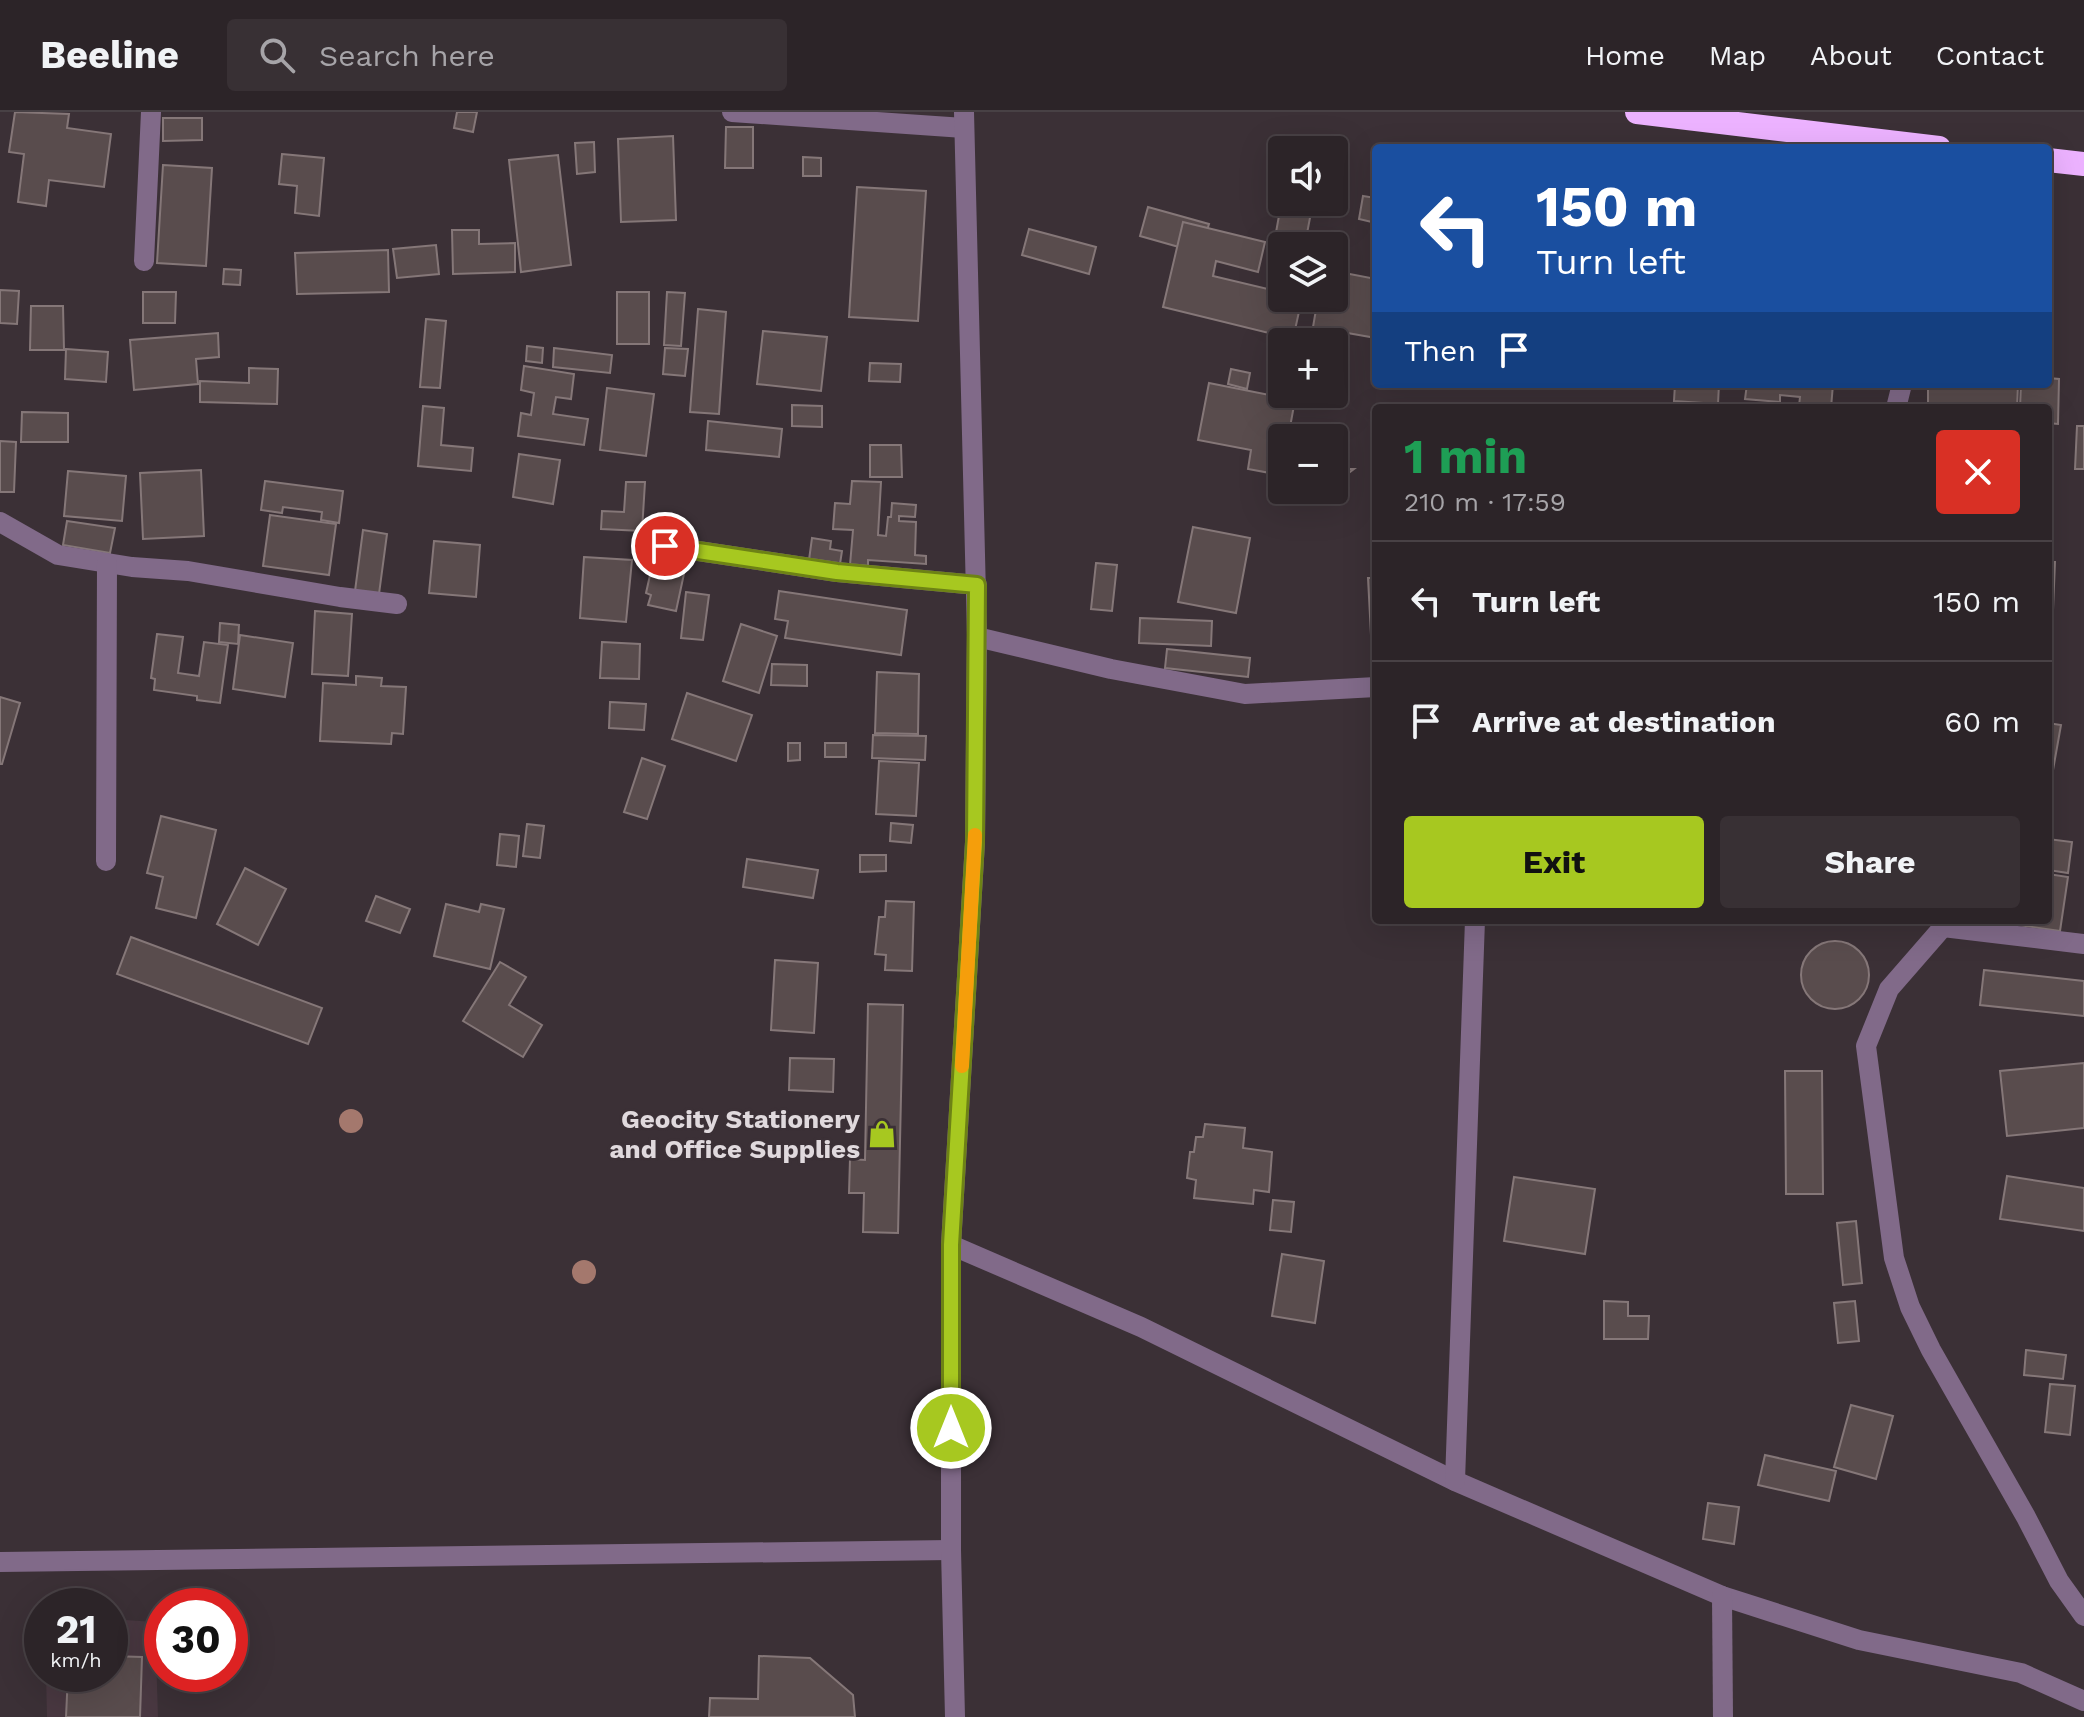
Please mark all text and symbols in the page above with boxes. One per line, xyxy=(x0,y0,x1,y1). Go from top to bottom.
search box xyxy=(227,19,787,91)
text: Beeline xyxy=(40,33,179,77)
icon: search xyxy=(255,33,299,77)
text: Search here xyxy=(319,38,495,73)
text: Home xyxy=(1585,39,1665,72)
text: Map xyxy=(1709,39,1766,72)
text: About xyxy=(1810,39,1892,72)
text: Contact xyxy=(1936,39,2044,72)
map controls xyxy=(1268,136,1348,504)
button: sound xyxy=(1268,136,1348,216)
text: 150 m xyxy=(1536,174,1698,240)
icon: left xyxy=(1404,176,1508,280)
button: layers xyxy=(1268,232,1348,312)
text: Turn left xyxy=(1536,241,1686,283)
button: + xyxy=(1268,328,1348,408)
icon: arrive xyxy=(1492,328,1536,372)
text: Then xyxy=(1404,333,1476,368)
button: − xyxy=(1268,424,1348,504)
text: 1 min xyxy=(1404,428,1527,485)
button: close xyxy=(1936,430,2020,514)
text: 210 m · 17:59 xyxy=(1404,487,1566,517)
pin xyxy=(631,512,699,580)
icon: arrive xyxy=(643,524,687,568)
icon: left xyxy=(1404,579,1448,623)
text: Turn left xyxy=(1472,584,1600,619)
text: 150 m xyxy=(1933,584,2020,619)
icon: arrive xyxy=(1404,699,1448,743)
text: Arrive at destination xyxy=(1472,704,1776,739)
text: 60 m xyxy=(1944,704,2020,739)
button: Exit xyxy=(1404,816,1704,908)
button: Share xyxy=(1720,816,2020,908)
place label: Geocity Stationery and Office Supplies xyxy=(609,1104,860,1164)
shop icon: Geocity Stationery and Office Supplies xyxy=(867,1119,897,1149)
position arrow xyxy=(909,1386,993,1470)
speed limit sign: 30 xyxy=(144,1588,248,1692)
text: 21 xyxy=(55,1606,97,1653)
text: km/h xyxy=(50,1648,102,1672)

